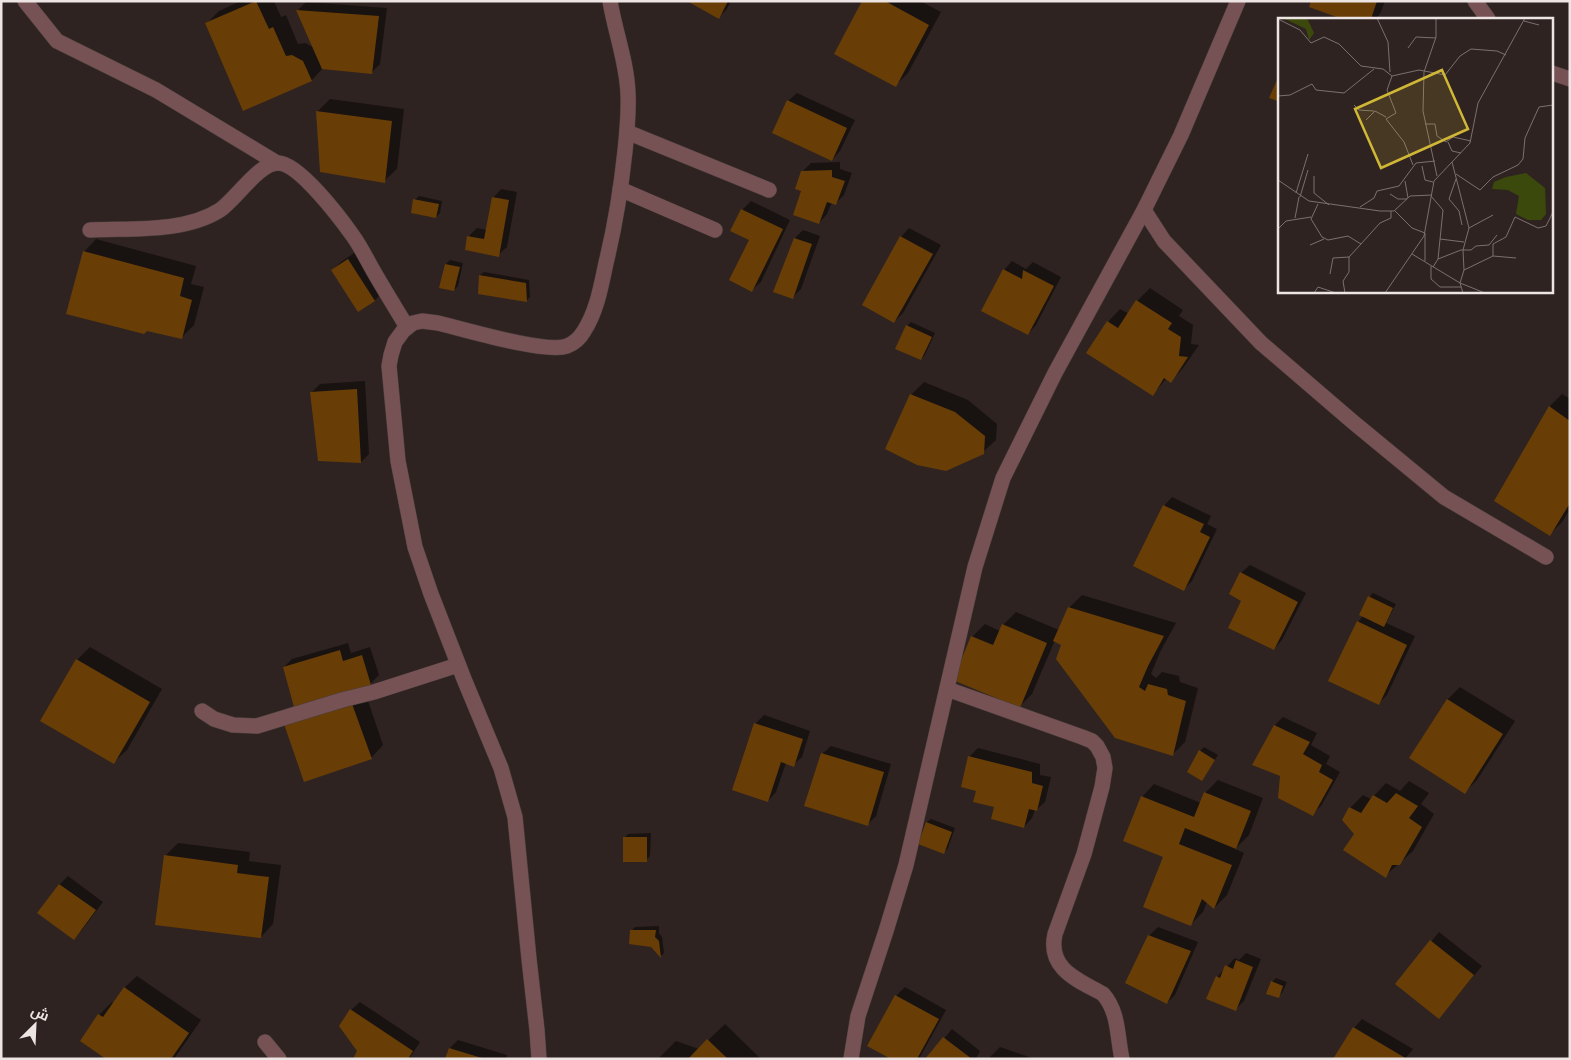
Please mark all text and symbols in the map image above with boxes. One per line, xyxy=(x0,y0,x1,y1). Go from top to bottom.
inset map xyxy=(1278,18,1554,292)
north arrow xyxy=(10,1000,60,1050)
text: ش xyxy=(28,1002,52,1025)

